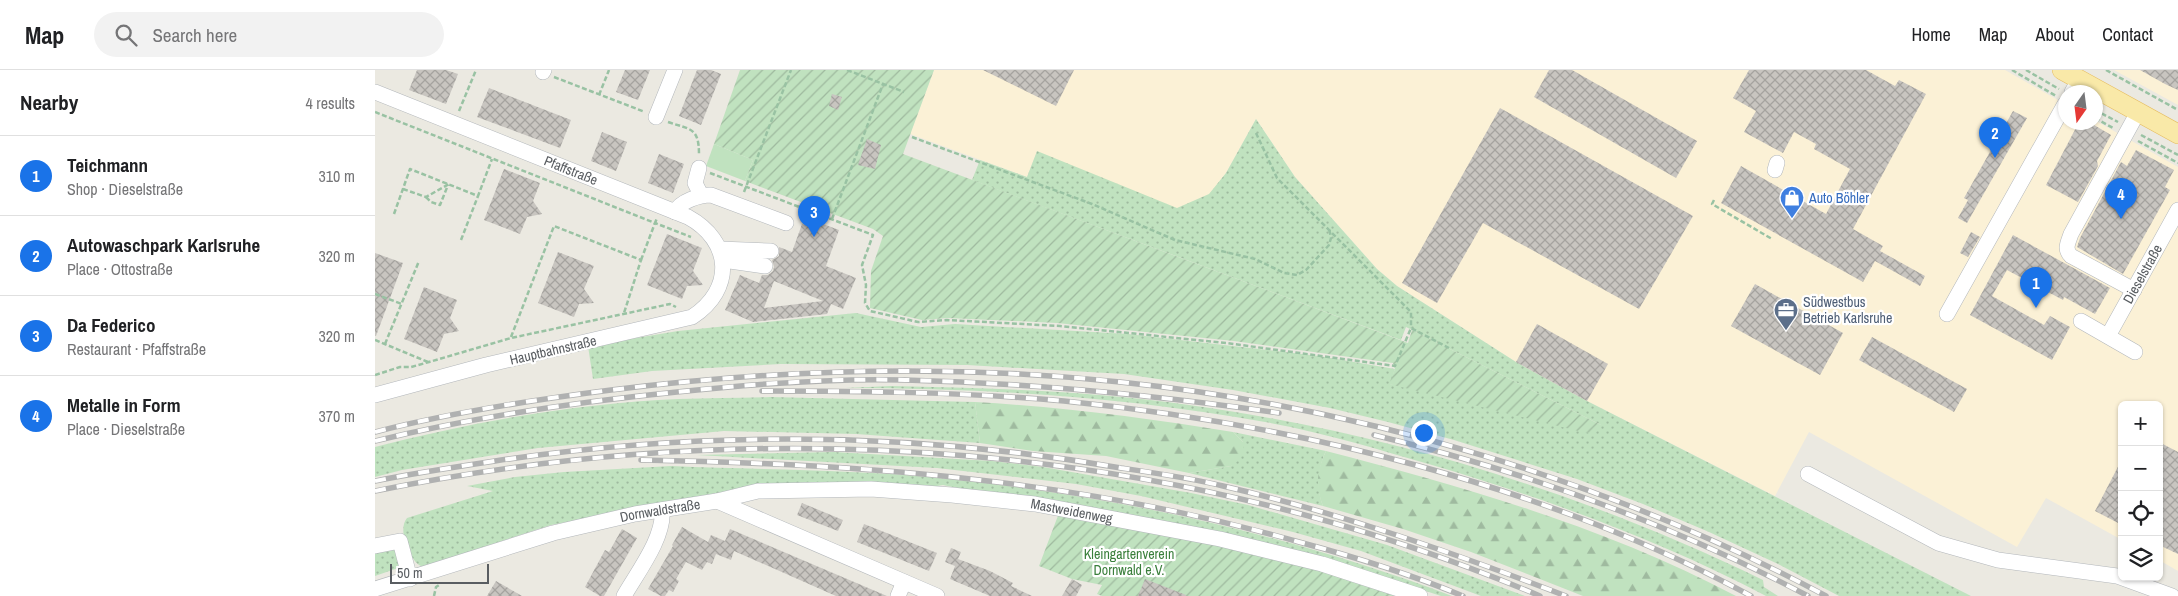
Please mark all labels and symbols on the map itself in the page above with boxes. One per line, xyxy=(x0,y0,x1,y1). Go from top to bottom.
north arrow xyxy=(2058,85,2103,130)
pin: 2 xyxy=(1979,117,2011,158)
street label: Pfaffstraße xyxy=(542,152,600,189)
pin: 4 xyxy=(2105,178,2137,219)
shop icon: Auto Böhler xyxy=(1779,185,1805,219)
place label: Auto Böhler xyxy=(1808,189,1869,207)
pin: 3 xyxy=(798,196,830,237)
street label: Dieselstraße xyxy=(2119,241,2166,307)
pin: 1 xyxy=(2020,267,2052,308)
place label: Südwestbus Betrieb Karlsruhe xyxy=(1803,293,1892,327)
office icon: Südwestbus Betrieb Karlsruhe xyxy=(1773,297,1799,331)
street label: Hauptbahnstraße xyxy=(508,331,598,369)
your location xyxy=(1411,420,1437,446)
street label: Mastweidenweg xyxy=(1029,494,1115,528)
street label: Dornwaldstraße xyxy=(618,495,701,526)
park label: Kleingartenverein Dornwald e.V. xyxy=(1084,545,1174,579)
scale bar xyxy=(390,561,489,584)

